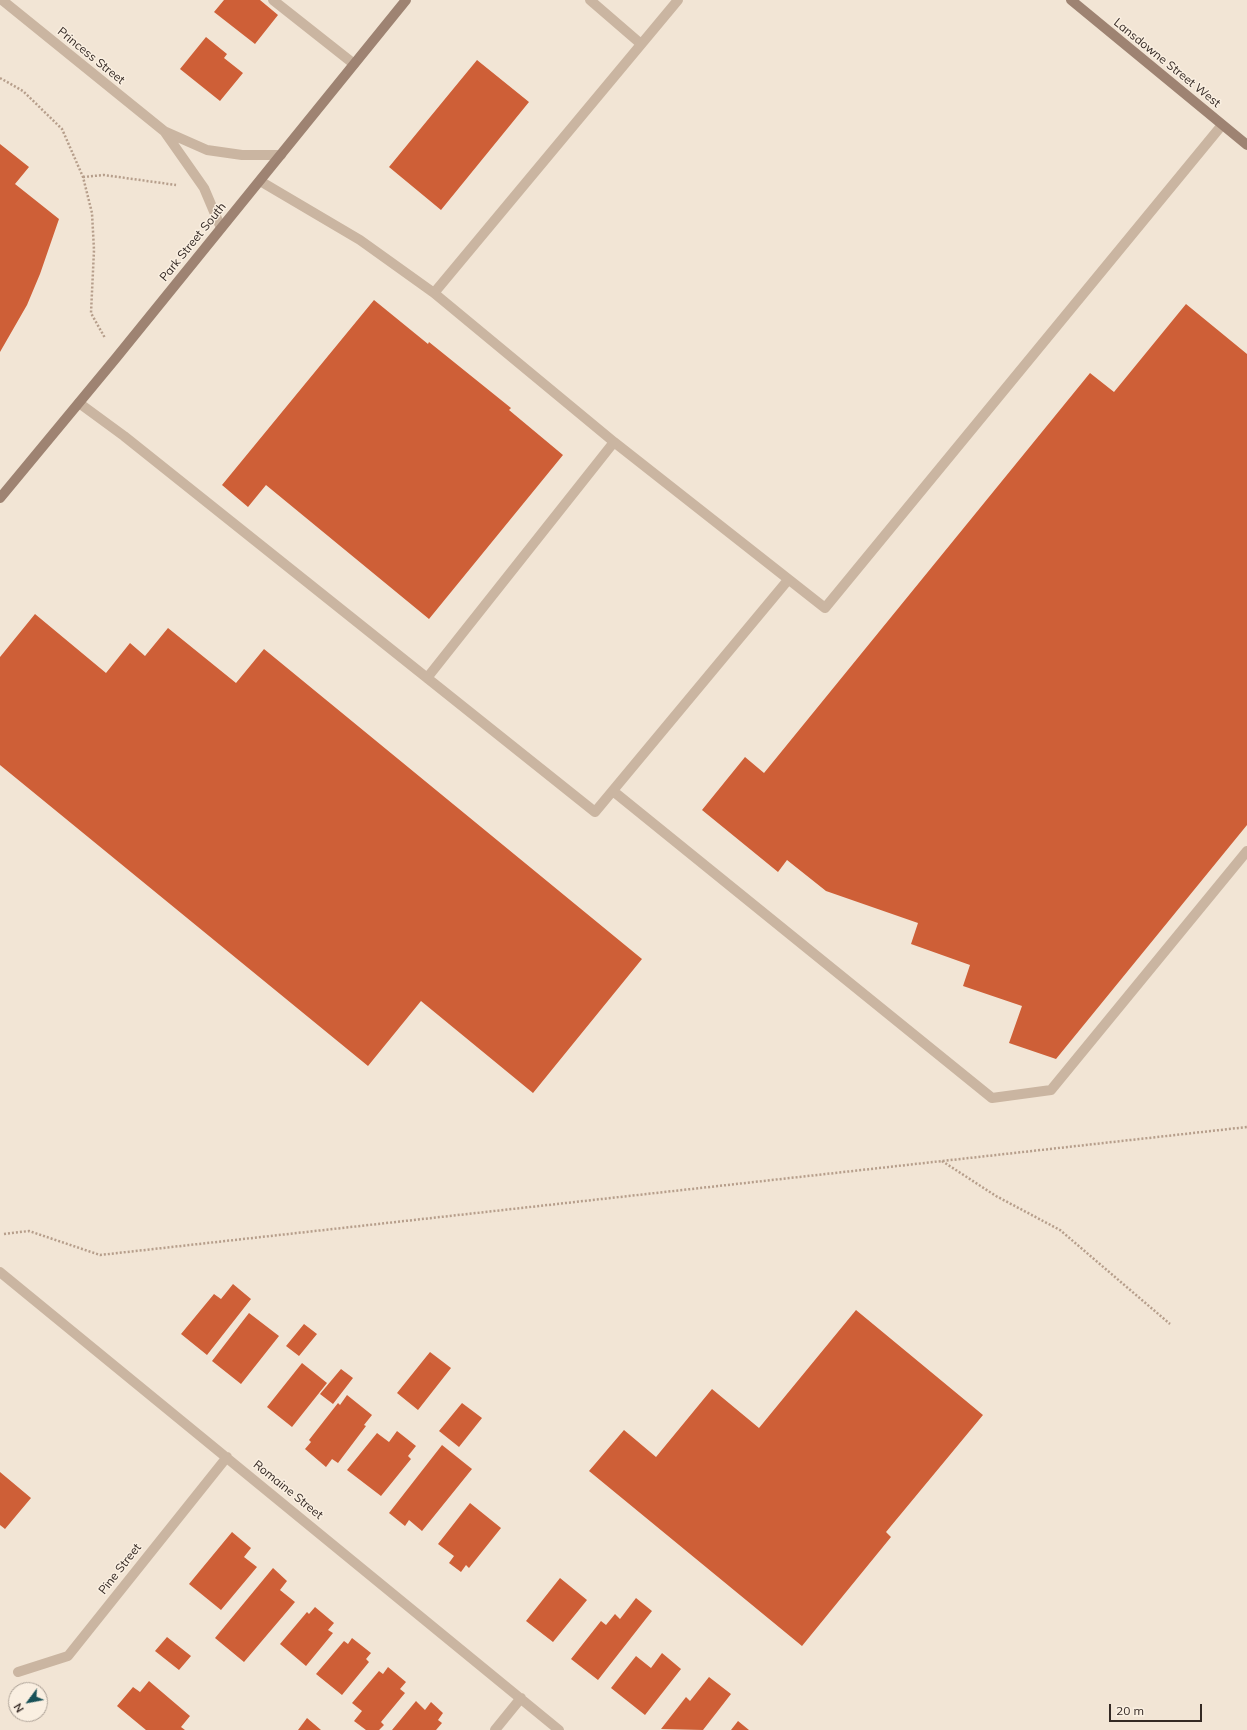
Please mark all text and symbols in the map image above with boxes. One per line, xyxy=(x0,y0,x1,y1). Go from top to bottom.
street label: Lansdowne Street West xyxy=(1111,15,1223,111)
street label: Princess Street xyxy=(54,24,128,88)
street label: Park Street South xyxy=(157,200,229,284)
street label: Romaine Street xyxy=(250,1458,326,1522)
street label: Pine Street xyxy=(96,1541,144,1597)
north arrow xyxy=(8,1682,48,1722)
scale bar xyxy=(1111,1696,1204,1722)
text: N xyxy=(11,1701,27,1715)
text: 20 m xyxy=(1116,1703,1144,1718)

